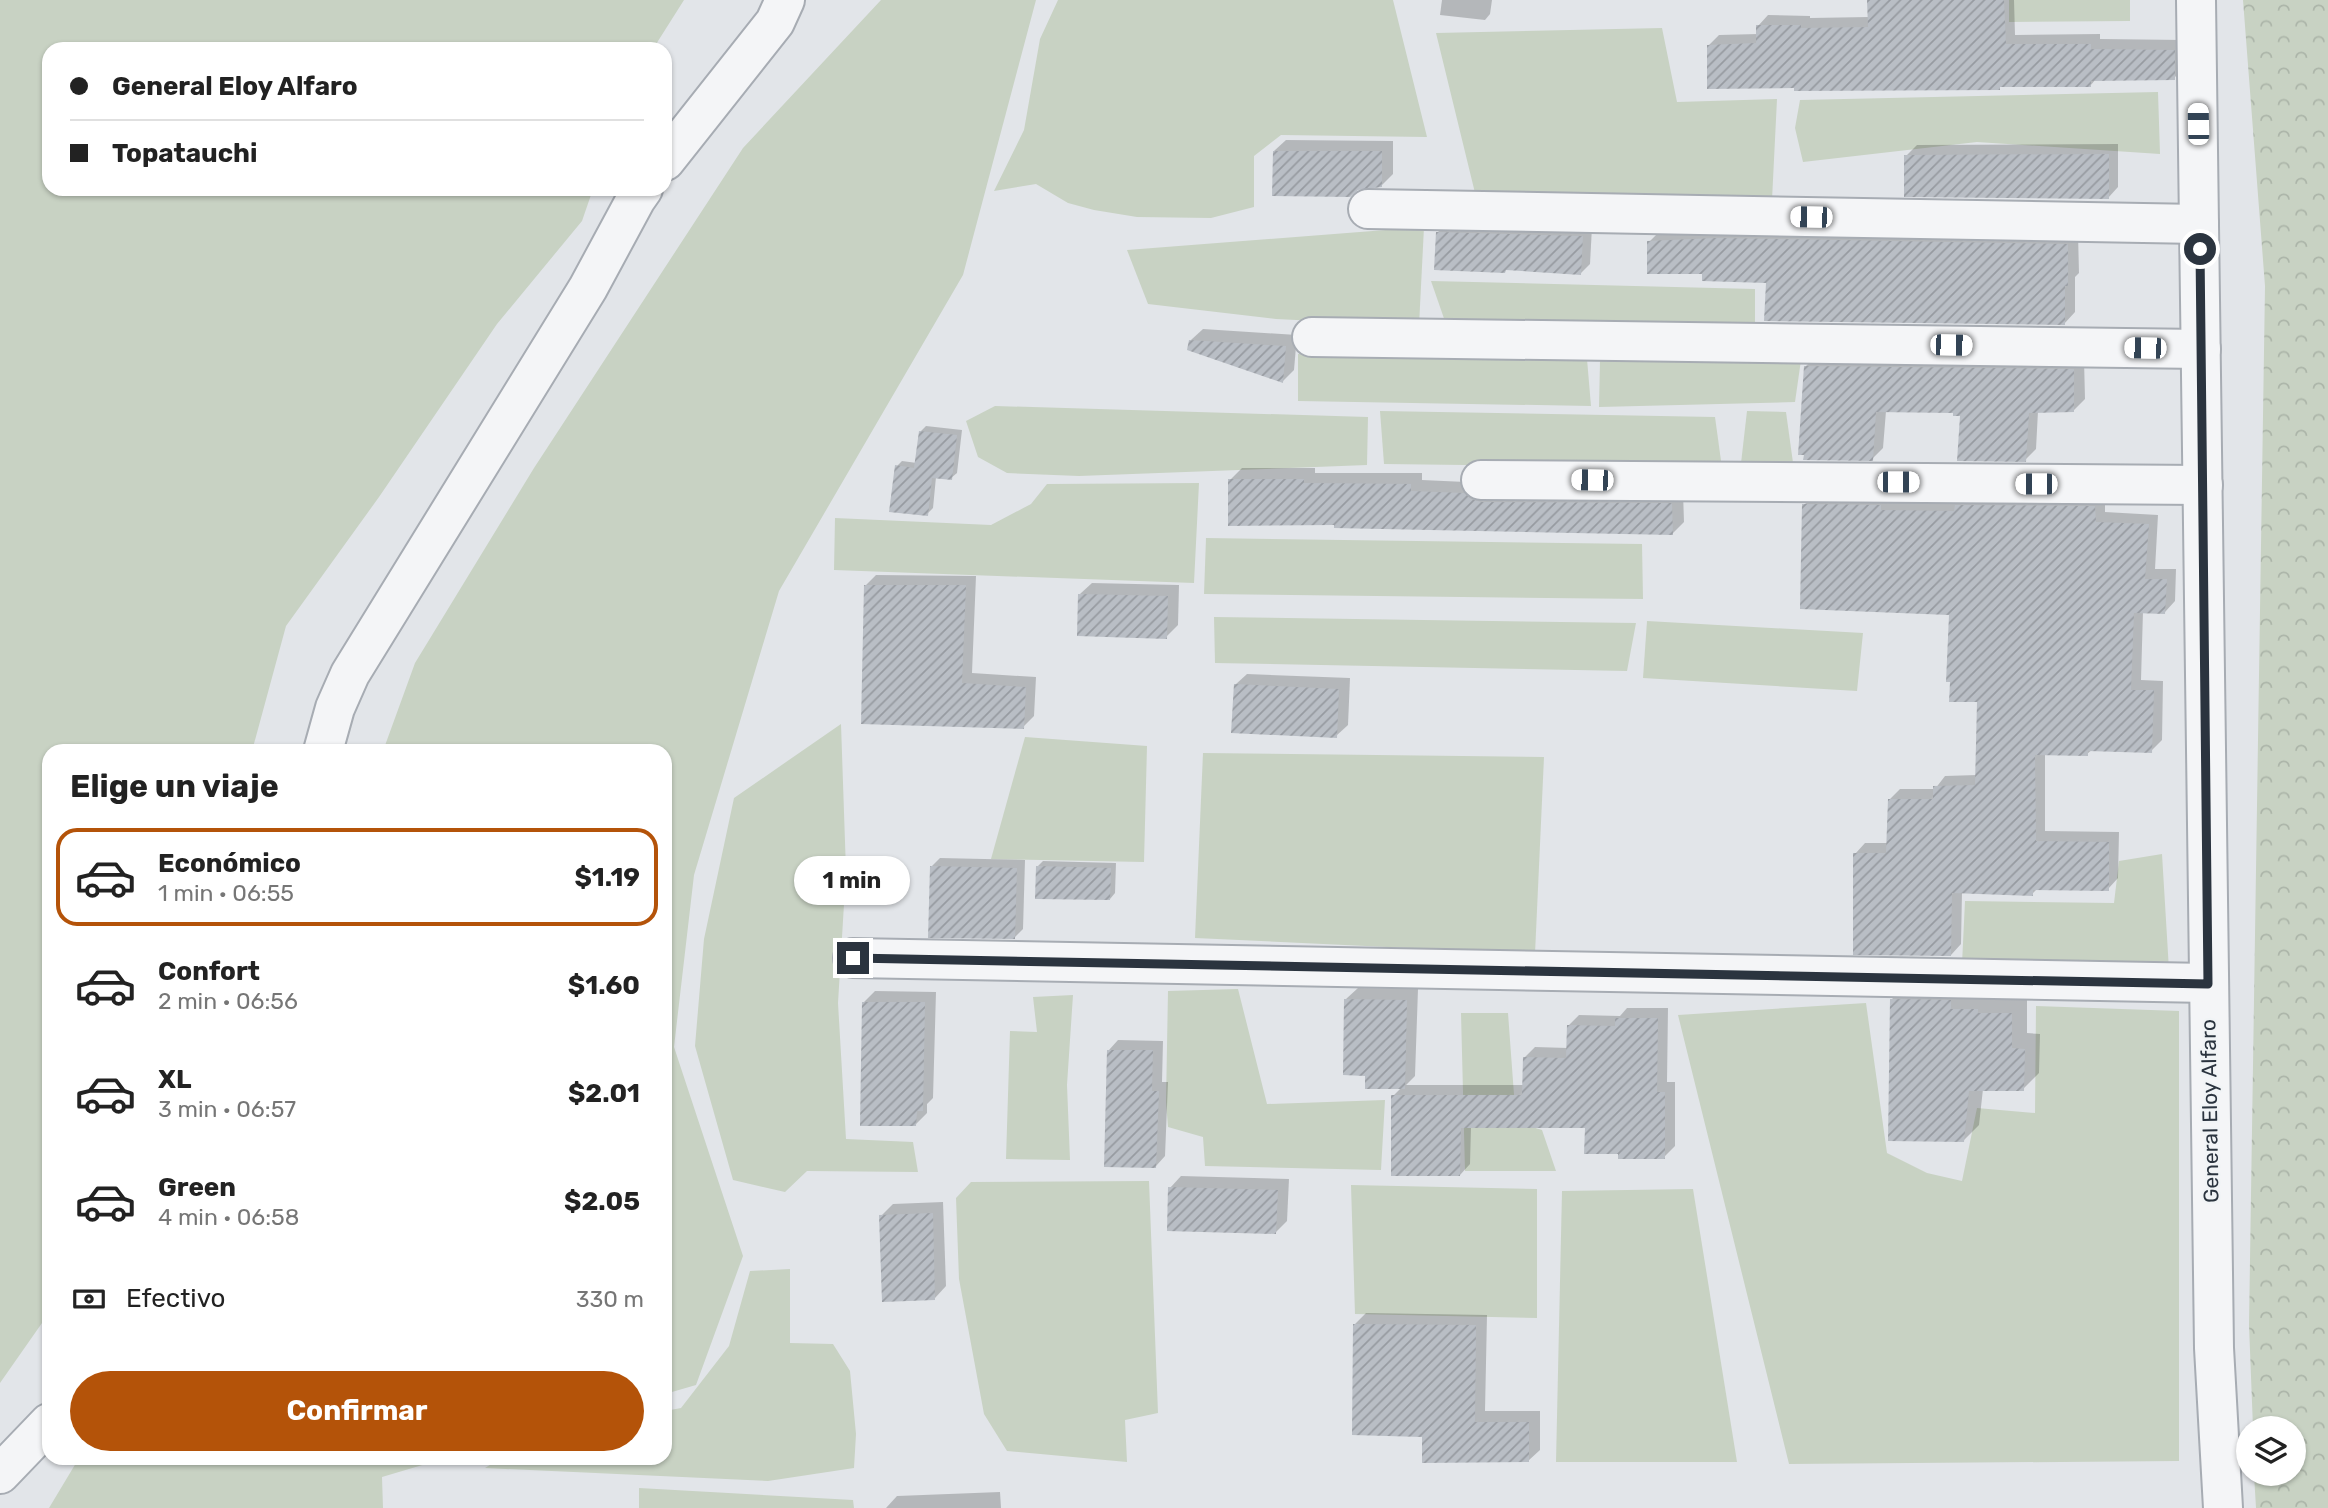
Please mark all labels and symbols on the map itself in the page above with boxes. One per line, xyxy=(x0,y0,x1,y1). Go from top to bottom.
car xyxy=(2188,103,2209,145)
car xyxy=(1790,206,1833,228)
route start xyxy=(2184,233,2216,265)
car xyxy=(1930,334,1973,356)
car xyxy=(2124,337,2167,359)
car xyxy=(1571,469,1614,491)
car xyxy=(1878,472,1920,493)
car xyxy=(2016,474,2058,495)
callout: 1 min xyxy=(795,856,911,906)
route end xyxy=(837,942,869,974)
street label: General Eloy Alfaro xyxy=(2195,1019,2224,1203)

